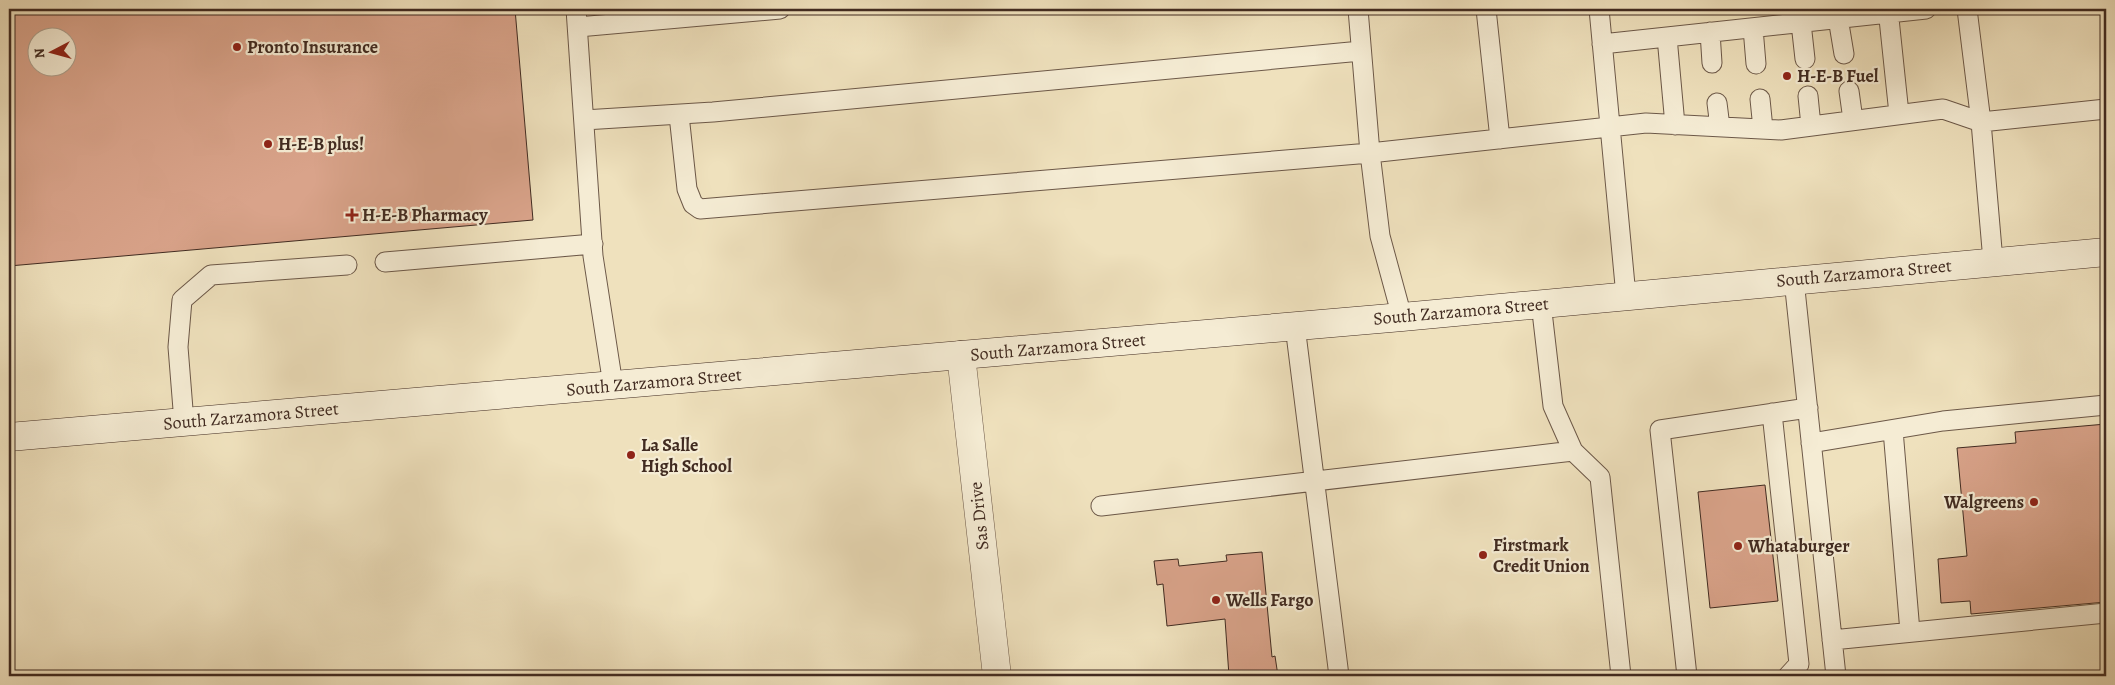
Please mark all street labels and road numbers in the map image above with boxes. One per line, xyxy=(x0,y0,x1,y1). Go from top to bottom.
street label: South Zarzamora Street xyxy=(1775,253,1953,293)
street label: South Zarzamora Street xyxy=(1372,291,1550,331)
street label: South Zarzamora Street xyxy=(969,327,1147,367)
street label: South Zarzamora Street xyxy=(565,362,743,402)
street label: South Zarzamora Street xyxy=(162,396,340,436)
street label: Sas Drive xyxy=(963,481,995,551)

